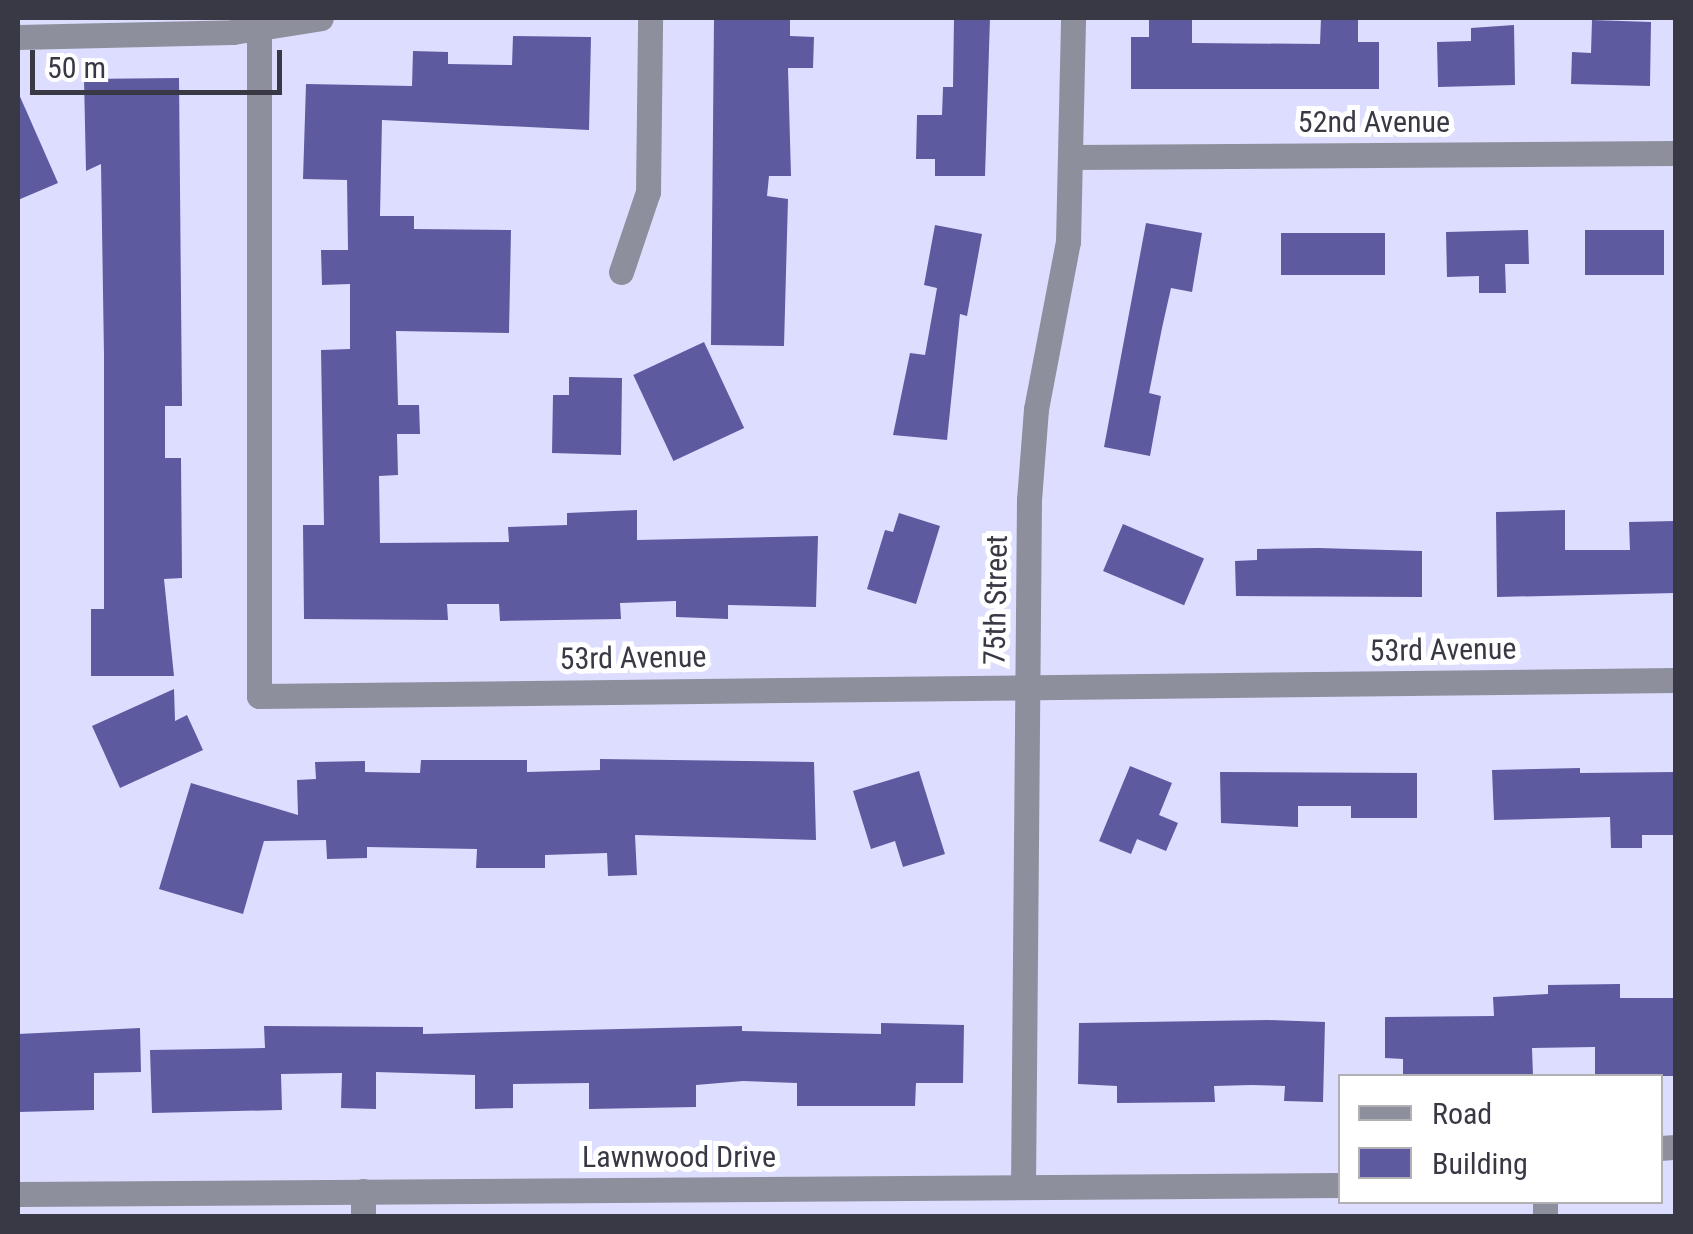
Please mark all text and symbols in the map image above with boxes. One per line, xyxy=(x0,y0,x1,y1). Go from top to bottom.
scale bar xyxy=(35,30,288,92)
text: 50 m xyxy=(47,50,106,85)
street label: 52nd Avenue xyxy=(1298,104,1450,140)
street label: 75th Street xyxy=(977,535,1015,665)
street label: 53rd Avenue xyxy=(1369,631,1517,669)
street label: 53rd Avenue xyxy=(559,639,707,677)
legend xyxy=(1338,1074,1663,1204)
text: Road xyxy=(1432,1096,1492,1131)
street label: Lawnwood Drive xyxy=(582,1139,776,1175)
text: Building xyxy=(1432,1146,1528,1181)

